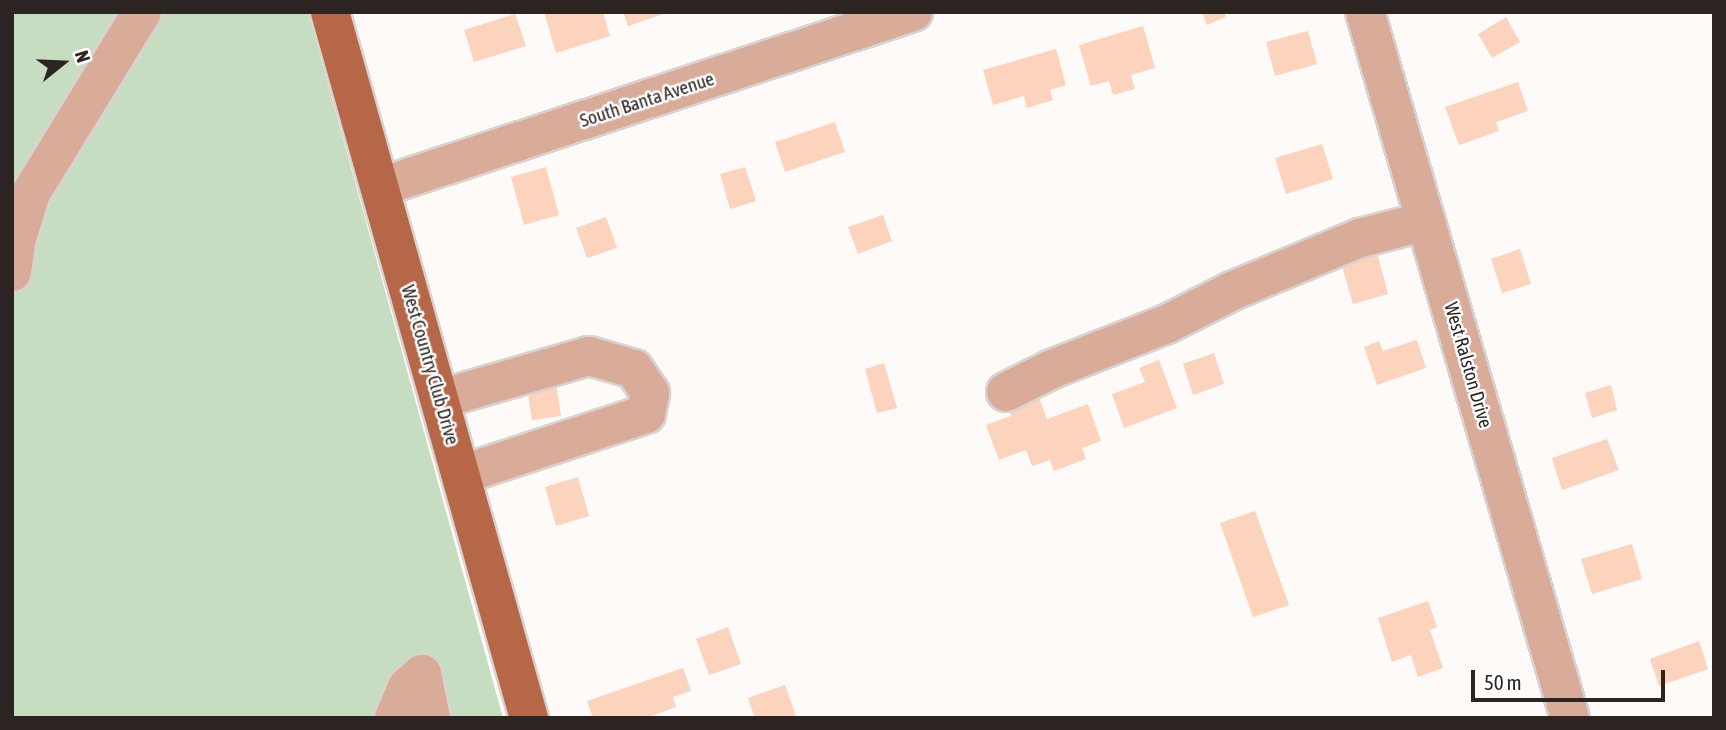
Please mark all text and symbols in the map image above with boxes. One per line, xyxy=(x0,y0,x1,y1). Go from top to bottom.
north arrow xyxy=(28,28,98,98)
text: N xyxy=(71,48,95,65)
street label: South Banta Avenue xyxy=(577,68,717,132)
street label: West Country Club Drive xyxy=(396,282,464,448)
street label: West Ralston Drive xyxy=(1439,300,1497,430)
scale bar xyxy=(1474,656,1668,700)
text: 50 m xyxy=(1484,670,1522,694)

